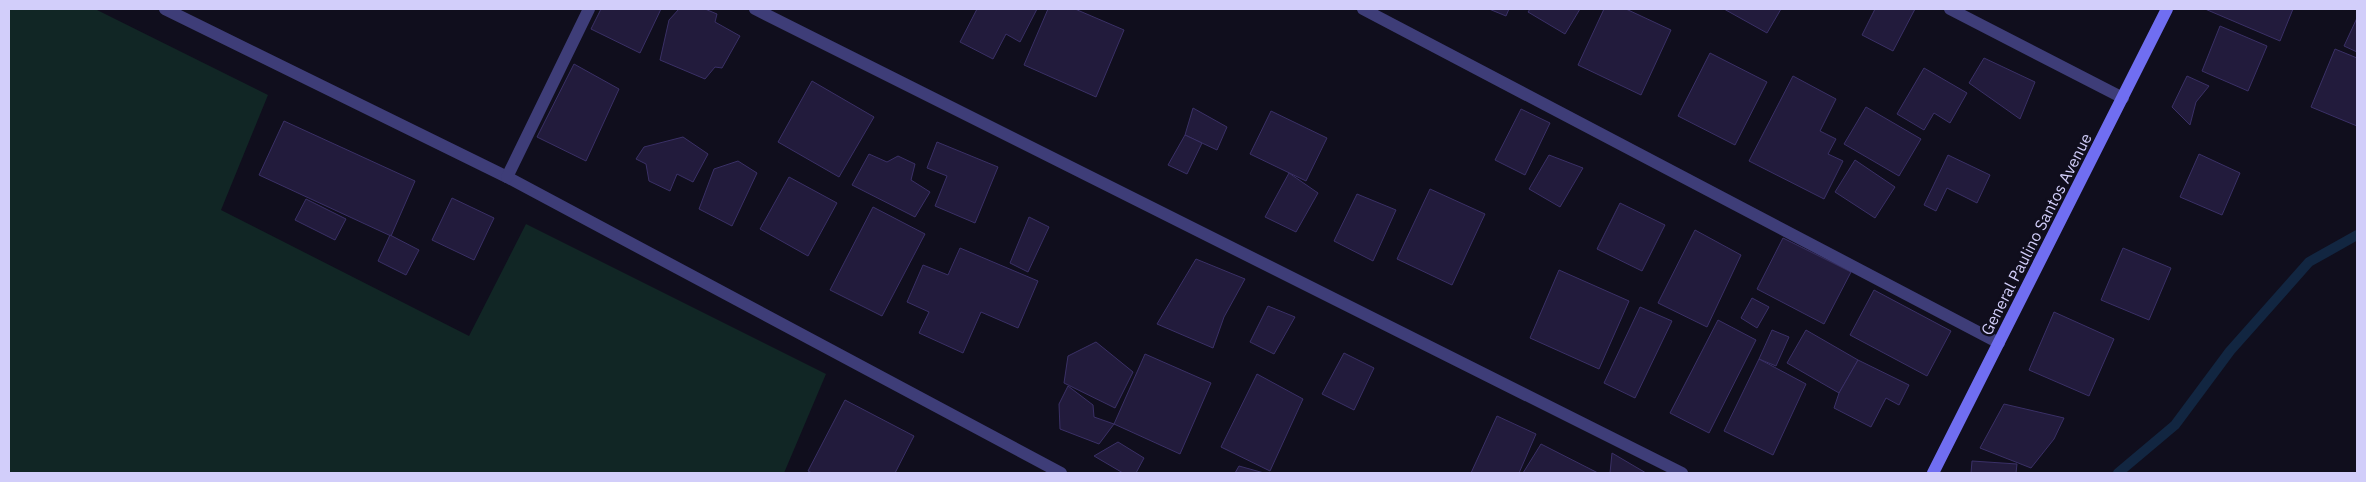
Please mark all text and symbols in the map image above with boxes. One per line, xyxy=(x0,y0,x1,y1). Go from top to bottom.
street label: General Paulino Santos Avenue xyxy=(1976,129,2096,338)

